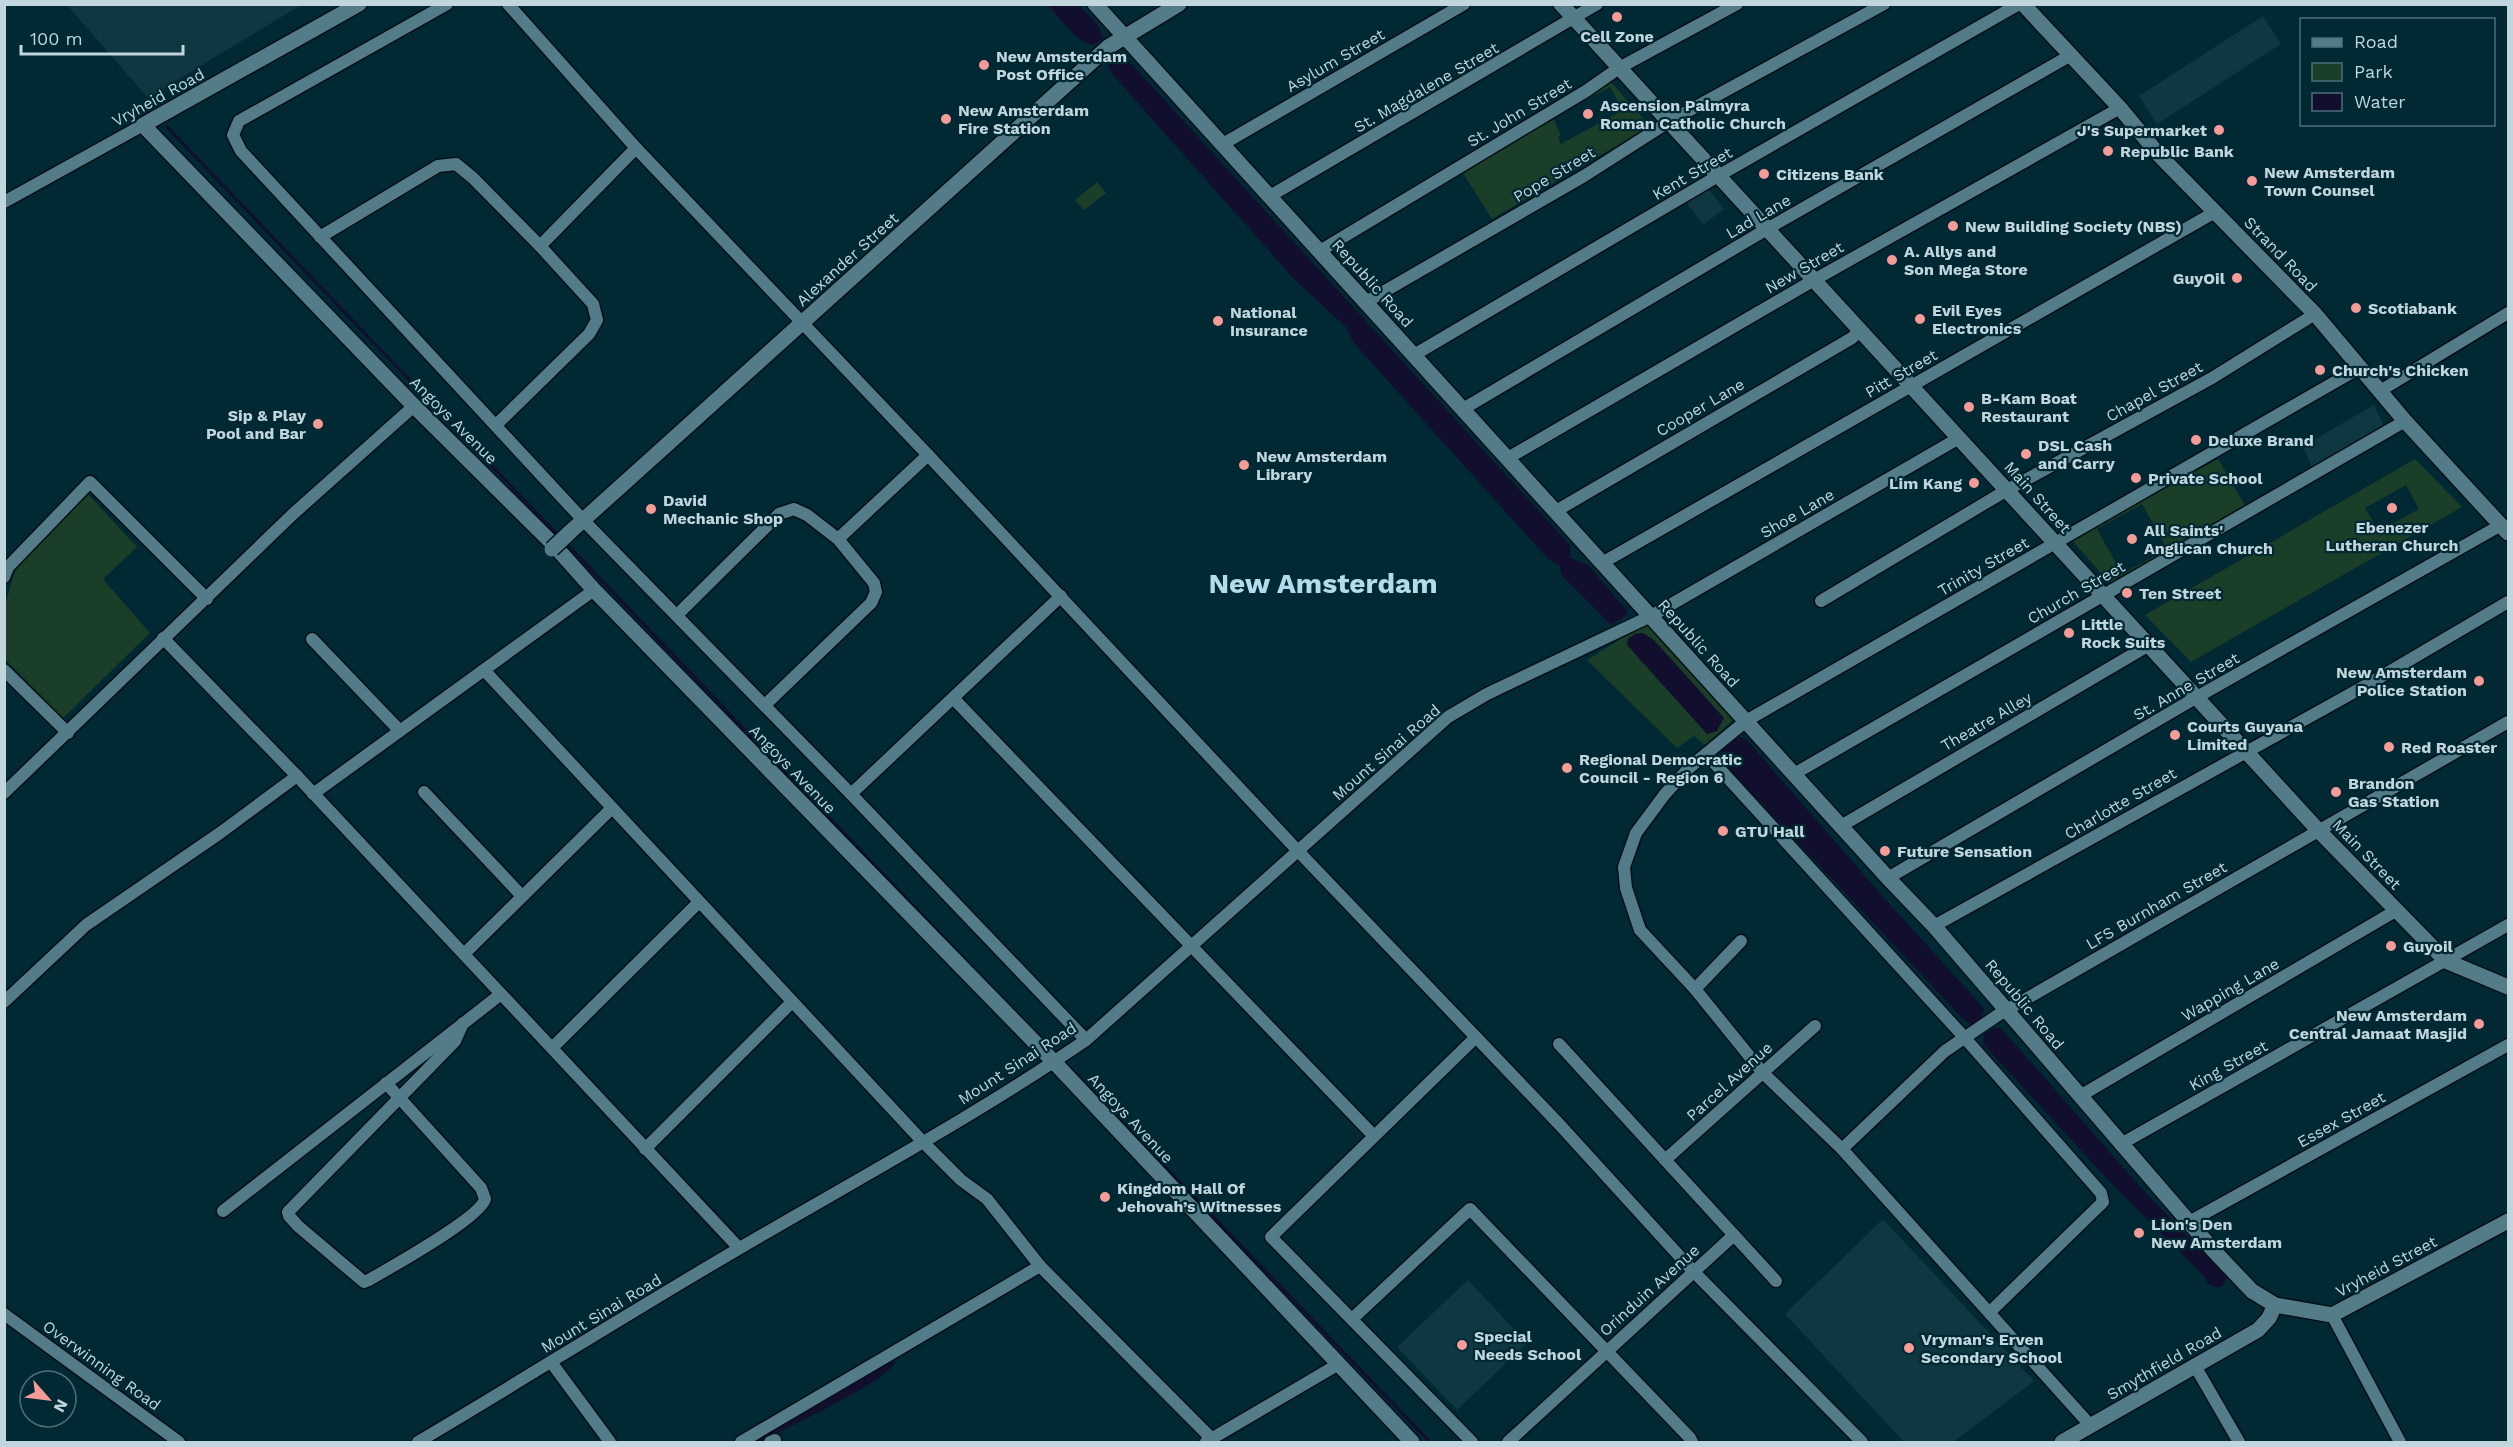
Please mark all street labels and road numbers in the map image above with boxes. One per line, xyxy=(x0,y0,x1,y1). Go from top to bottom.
street label: Asylum Street xyxy=(1283,24,1388,96)
street label: St. Magdalene Street xyxy=(1351,38,1502,137)
street label: Vryheid Road xyxy=(109,64,208,131)
street label: St. John Street xyxy=(1464,74,1575,151)
street label: Pope Street xyxy=(1510,142,1599,206)
street label: Kent Street xyxy=(1649,143,1736,204)
street label: Lad Lane xyxy=(1722,190,1794,243)
street label: Alexander Street xyxy=(792,208,902,310)
street label: Strand Road xyxy=(2240,213,2321,296)
street label: Republic Road xyxy=(1328,235,1417,331)
street label: New Street xyxy=(1762,237,1847,297)
street label: Pitt Street xyxy=(1862,345,1941,402)
street label: Chapel Street xyxy=(2103,357,2206,426)
street label: Angoys Avenue xyxy=(406,373,501,468)
street label: Cooper Lane xyxy=(1653,374,1748,440)
street label: Main Street xyxy=(2000,457,2075,537)
street label: Shoe Lane xyxy=(1757,485,1838,542)
street label: Trinity Street xyxy=(1934,533,2032,600)
street label: Church Street xyxy=(2024,557,2129,628)
street label: Republic Road xyxy=(1654,595,1743,691)
street label: St. Anne Street xyxy=(2130,648,2243,724)
street label: Theatre Alley xyxy=(1937,687,2036,755)
street label: Mount Sinai Road xyxy=(1328,700,1444,805)
street label: Angoys Avenue xyxy=(745,721,840,818)
street label: Charlotte Street xyxy=(2061,764,2180,843)
street label: Main Street xyxy=(2328,815,2405,894)
street label: LFS Burnham Street xyxy=(2082,857,2230,954)
street label: Wapping Lane xyxy=(2178,954,2283,1025)
street label: Republic Road xyxy=(1981,955,2068,1053)
street label: Mount Sinai Road xyxy=(955,1018,1080,1109)
street label: King Street xyxy=(2186,1036,2271,1095)
street label: Parcel Avenue xyxy=(1682,1038,1776,1125)
street label: Angoys Avenue xyxy=(1084,1069,1177,1167)
street label: Essex Street xyxy=(2294,1087,2389,1151)
street label: Vryheid Street xyxy=(2332,1232,2440,1301)
street label: Orinduin Avenue xyxy=(1595,1240,1703,1340)
street label: Mount Sinai Road xyxy=(538,1270,665,1357)
street label: Overwinning Road xyxy=(39,1316,164,1414)
street label: Smythfield Road xyxy=(2104,1323,2225,1404)

